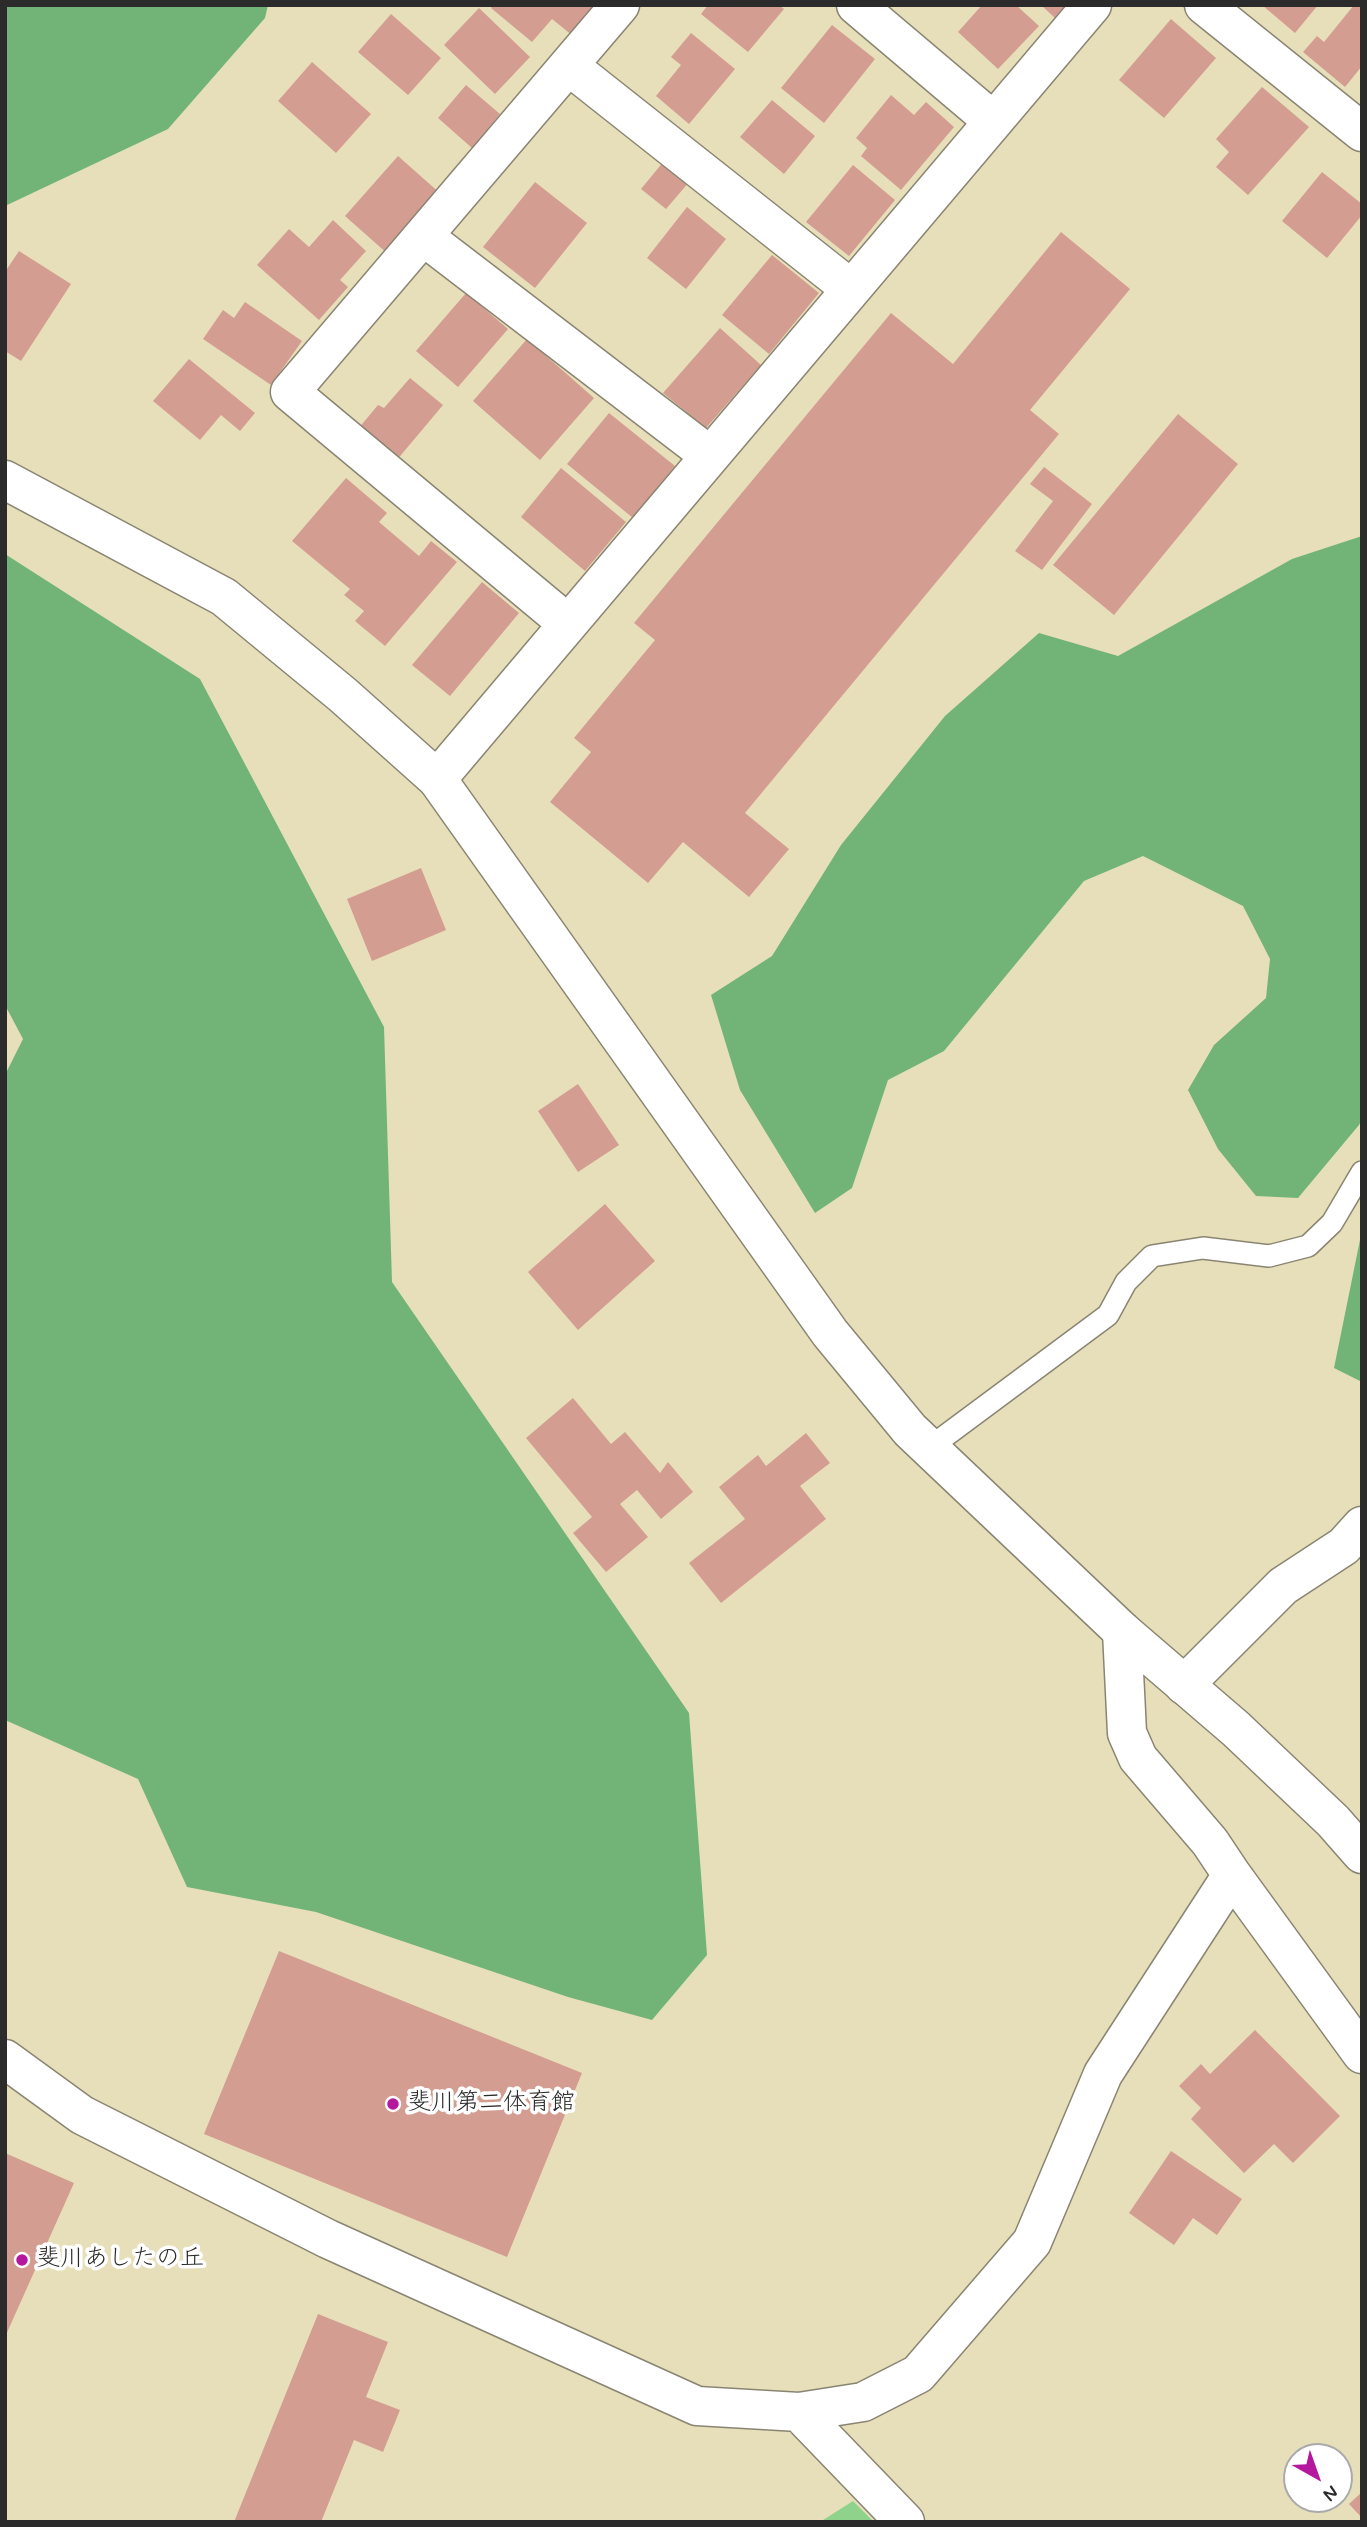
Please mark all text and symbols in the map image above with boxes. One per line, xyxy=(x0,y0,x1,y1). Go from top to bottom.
place label: 斐川第二体育館 xyxy=(407,2090,575,2118)
marker: 斐川第二体育館 xyxy=(385,2096,401,2112)
place label: 斐川あしたの丘 xyxy=(36,2246,204,2274)
marker: 斐川あしたの丘 xyxy=(14,2252,30,2268)
north arrow xyxy=(1283,2443,1353,2513)
text: N xyxy=(1318,2479,1343,2507)

